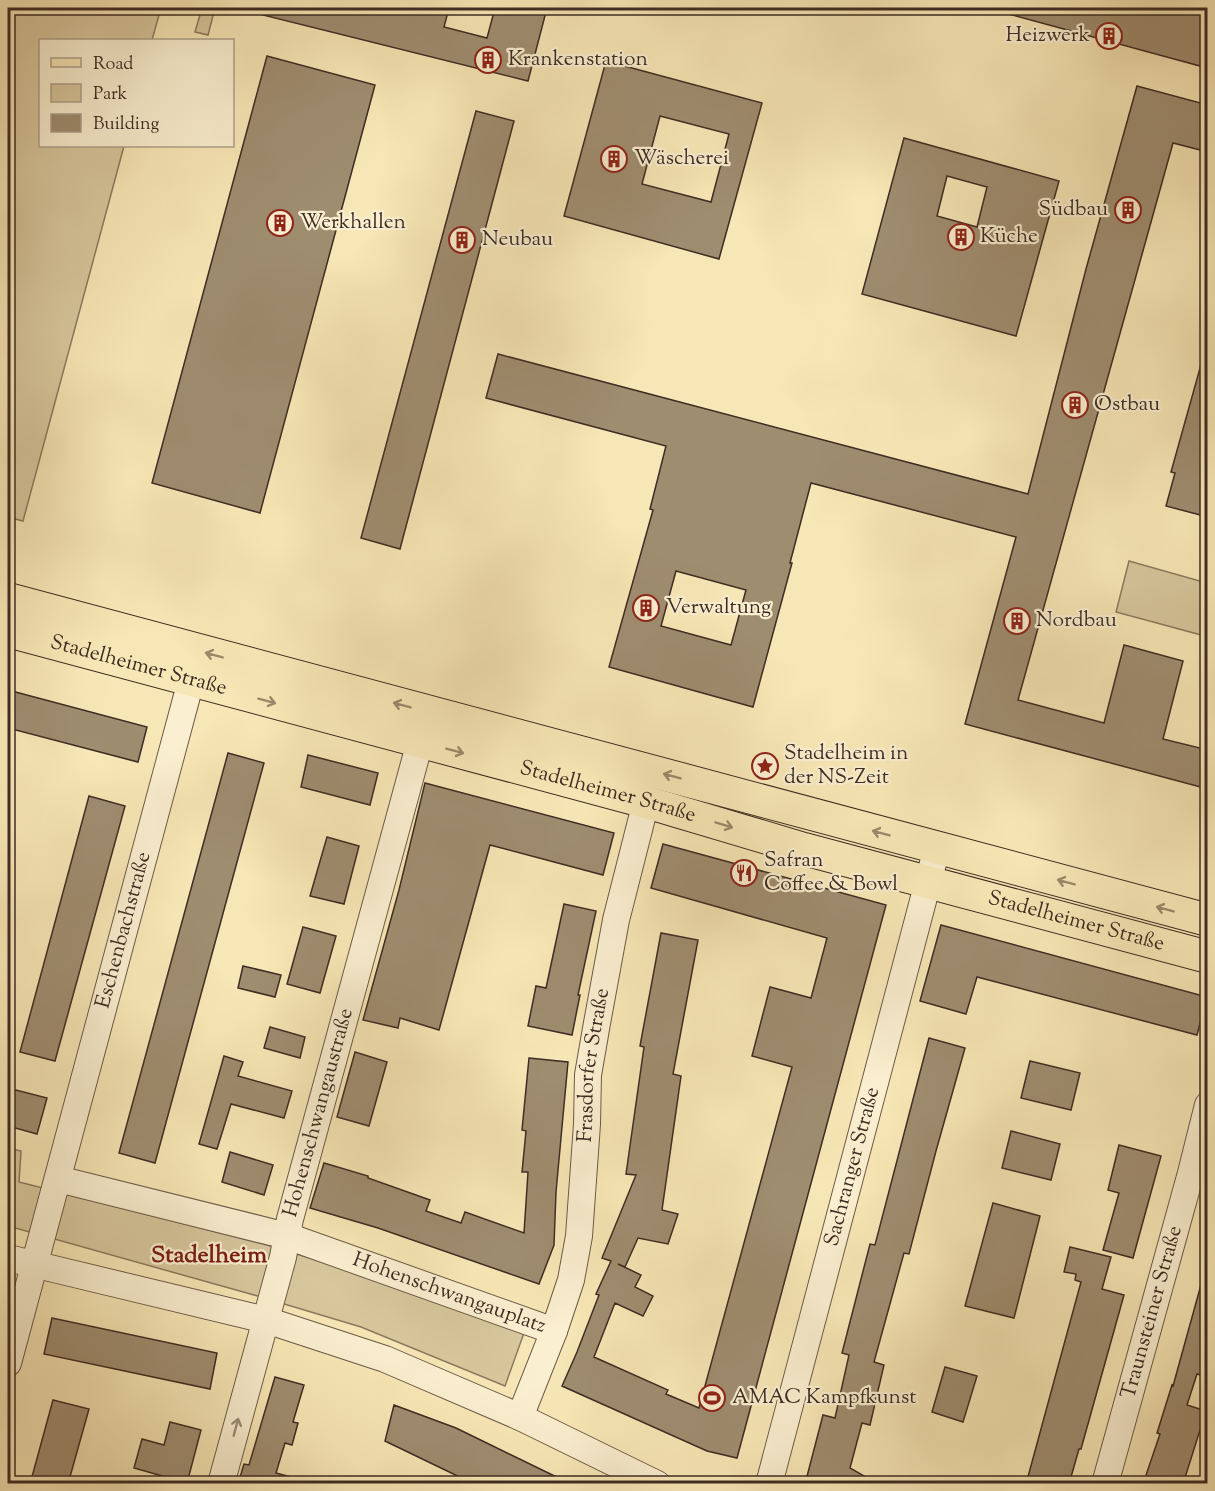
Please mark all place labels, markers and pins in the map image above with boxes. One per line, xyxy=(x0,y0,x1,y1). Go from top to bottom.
place label: Heizwerk xyxy=(1006,21,1091,51)
building icon: Heizwerk xyxy=(1094,21,1124,51)
building icon: Krankenstation xyxy=(473,45,503,75)
place label: Krankenstation xyxy=(508,45,648,75)
building icon: Wäscherei xyxy=(599,144,629,174)
place label: Wäscherei xyxy=(634,144,729,174)
place label: Südbau xyxy=(1038,195,1108,225)
building icon: Südbau xyxy=(1113,195,1143,225)
building icon: Werkhallen xyxy=(265,208,295,238)
place label: Werkhallen xyxy=(300,208,406,238)
building icon: Küche xyxy=(946,222,976,252)
place label: Küche xyxy=(980,222,1038,252)
building icon: Neubau xyxy=(447,225,477,255)
place label: Neubau xyxy=(482,225,553,255)
building icon: Ostbau xyxy=(1060,390,1090,420)
place label: Ostbau xyxy=(1094,390,1160,420)
building icon: Verwaltung xyxy=(631,593,661,623)
place label: Verwaltung xyxy=(666,593,771,623)
building icon: Nordbau xyxy=(1002,606,1032,636)
place label: Nordbau xyxy=(1036,606,1117,636)
place label: Stadelheim in der NS-Zeit xyxy=(784,739,908,793)
place icon: Stadelheim in der NS-Zeit xyxy=(750,751,780,781)
place label: Safran Coffee & Bowl xyxy=(764,846,898,900)
restaurant icon: Safran Coffee & Bowl xyxy=(729,858,759,888)
sports icon: AMAC Kampfkunst xyxy=(697,1383,727,1413)
place label: AMAC Kampfkunst xyxy=(732,1383,916,1413)

